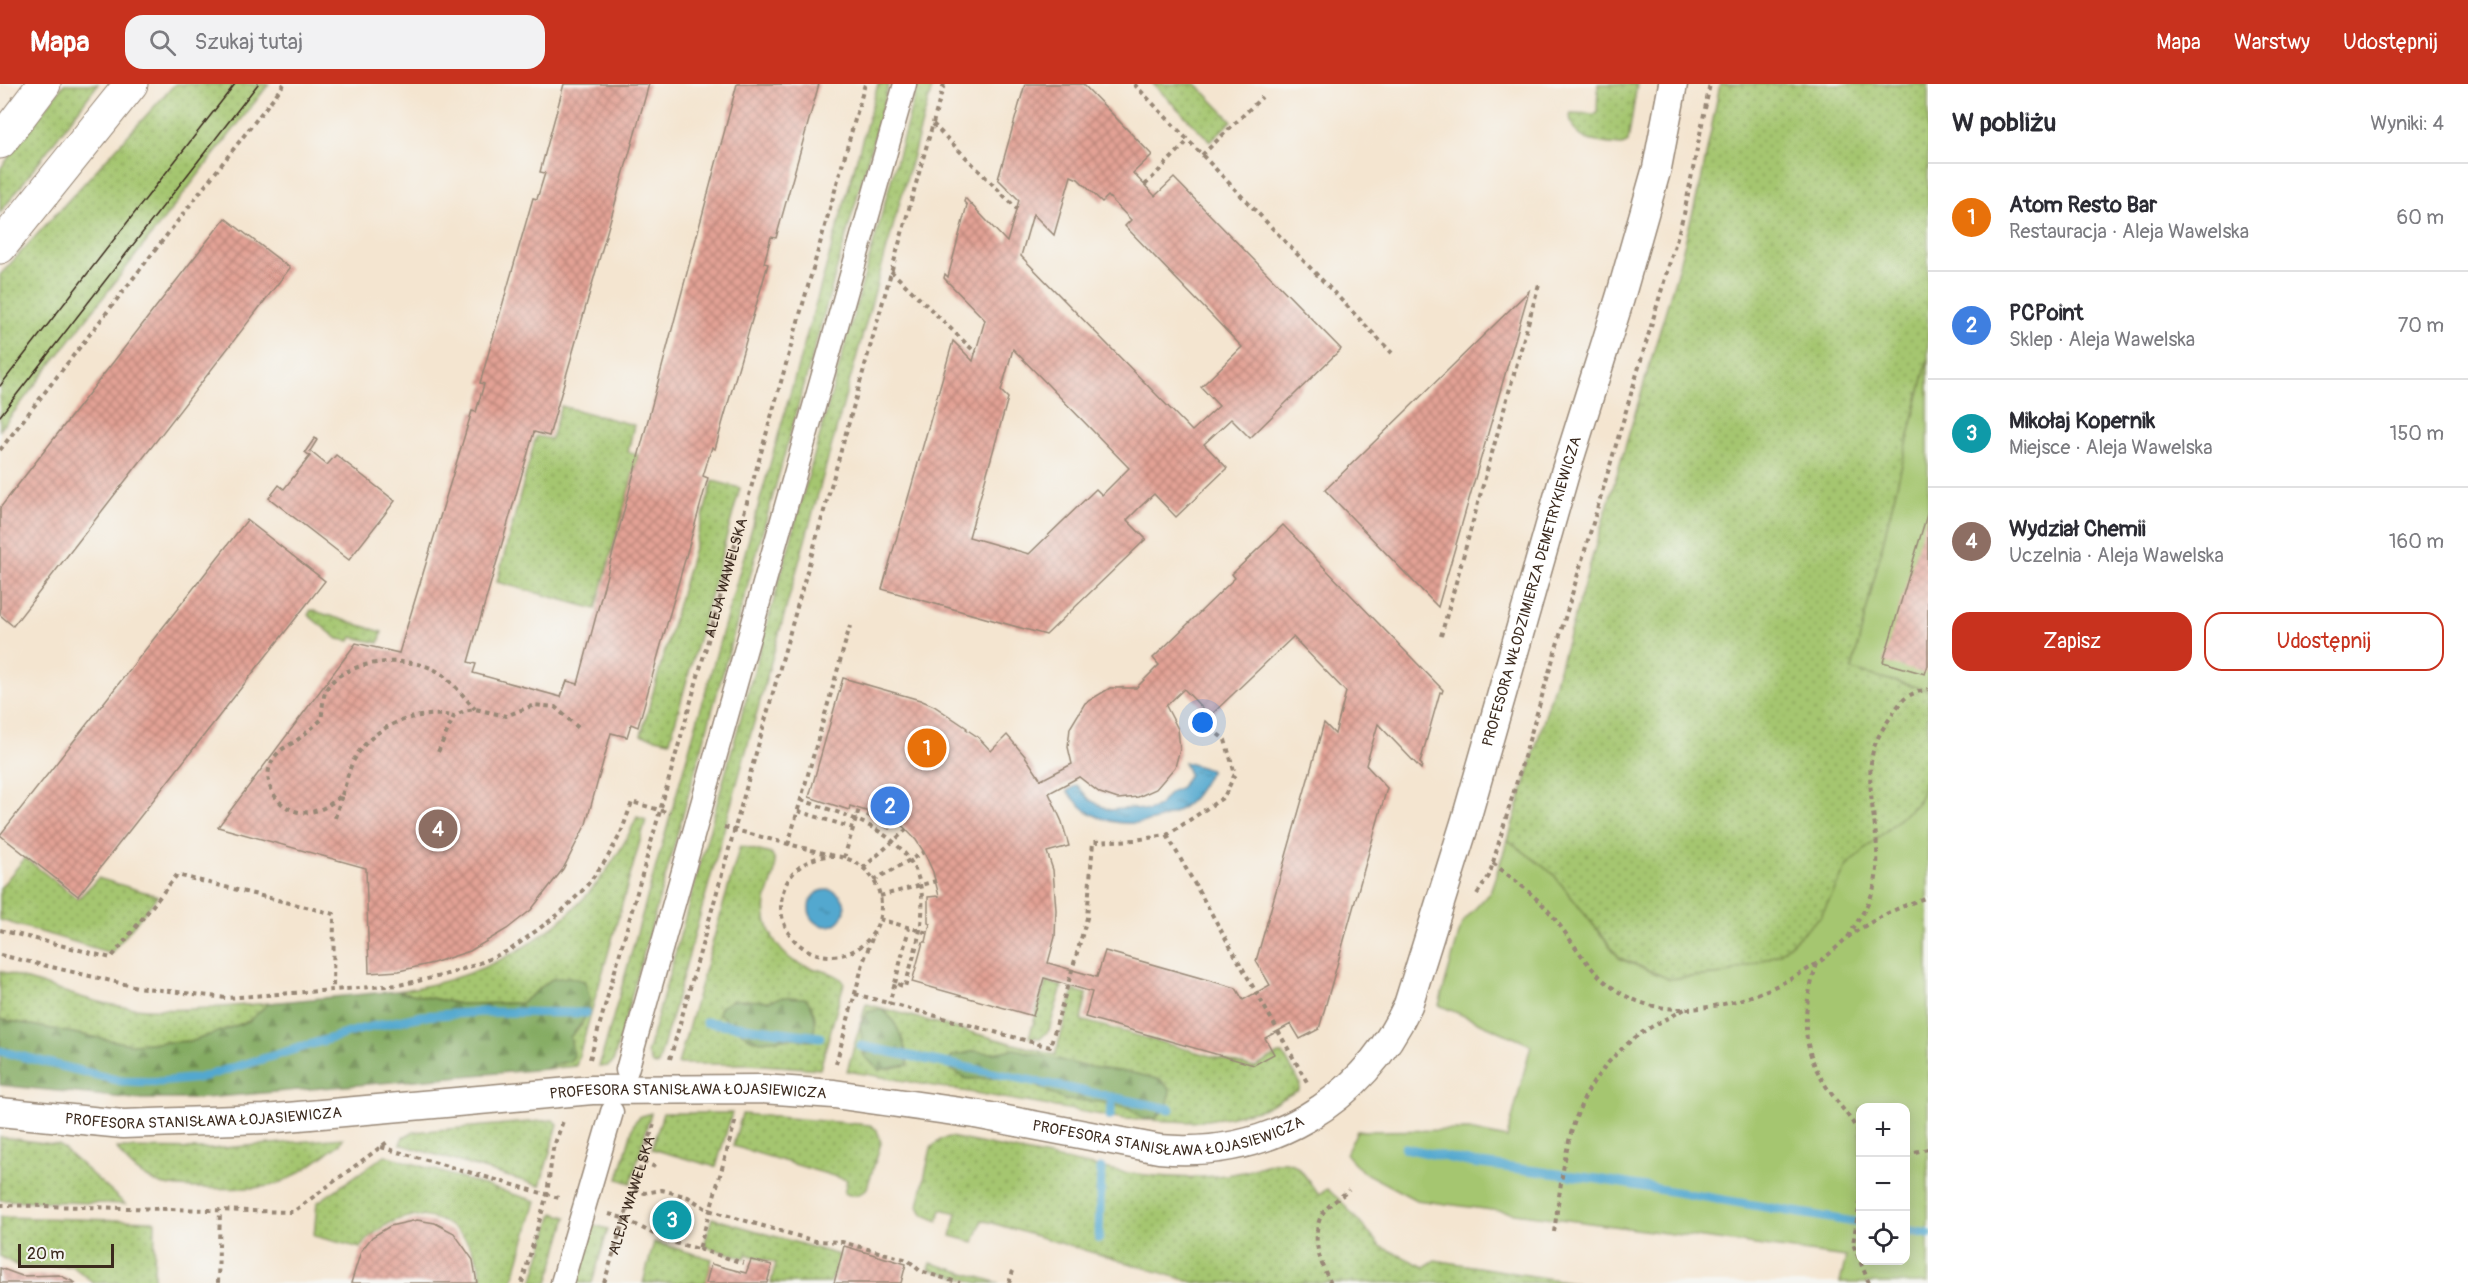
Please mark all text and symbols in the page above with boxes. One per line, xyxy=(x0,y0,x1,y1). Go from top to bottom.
search box xyxy=(125,15,545,69)
text: Mapa xyxy=(30,25,89,60)
icon: search xyxy=(146,26,179,59)
text: Szukaj tutaj xyxy=(194,28,303,56)
text: Mapa xyxy=(2156,29,2201,56)
text: Warstwy xyxy=(2234,29,2310,56)
text: Udostępnij xyxy=(2343,29,2438,56)
text: W pobliżu xyxy=(1952,107,2056,139)
text: Wyniki: 4 xyxy=(2370,111,2444,136)
text: Atom Resto Bar xyxy=(2009,191,2157,219)
text: 1 xyxy=(1968,205,1975,230)
text: 60 m xyxy=(2397,205,2444,230)
text: Restauracja · Aleja Wawelska xyxy=(2009,219,2249,244)
text: PCPoint xyxy=(2009,299,2083,327)
text: 2 xyxy=(1966,313,1977,338)
text: 70 m xyxy=(2398,313,2444,338)
text: Sklep · Aleja Wawelska xyxy=(2009,327,2195,352)
text: Mikołaj Kopernik xyxy=(2009,407,2155,435)
text: 3 xyxy=(1966,421,1977,446)
text: 150 m xyxy=(2390,421,2444,446)
street label: PROFESORA WŁODZIMIERZA DEMETRYKIEWICZA xyxy=(1478,434,1586,749)
text: Miejsce · Aleja Wawelska xyxy=(2009,435,2212,460)
text: Wydział Chemii xyxy=(2009,515,2146,543)
street label: ALEJA WAWELSKA xyxy=(700,516,752,640)
text: 4 xyxy=(1966,529,1977,554)
text: 160 m xyxy=(2389,529,2444,554)
text: Uczelnia · Aleja Wawelska xyxy=(2009,543,2224,568)
button: Zapisz xyxy=(1952,612,2192,671)
button: Udostępnij xyxy=(2204,612,2444,671)
your location xyxy=(1188,708,1217,737)
pin: 1 xyxy=(908,726,946,770)
pin: 2 xyxy=(870,784,910,828)
pin: 4 xyxy=(418,806,458,852)
street label: PROFESORA STANISŁAWA ŁOJASIEWICZA xyxy=(549,1080,827,1104)
street label: PROFESORA STANISŁAWA ŁOJASIEWICZA xyxy=(64,1103,343,1134)
map controls xyxy=(1856,1103,1910,1265)
button: + xyxy=(1856,1103,1910,1157)
street label: PROFESORA STANISŁAWA ŁOJASIEWICZA xyxy=(1028,1109,1306,1131)
text: PROFESORA STANISŁAWA ŁOJASIEWICZA xyxy=(1031,1112,1308,1160)
street label: ALEJA WAWELSKA xyxy=(604,1133,660,1257)
button: − xyxy=(1856,1157,1910,1211)
pin: 3 xyxy=(652,1198,692,1242)
button: locate xyxy=(1856,1211,1910,1265)
scale bar xyxy=(18,1241,114,1268)
text: 20 m xyxy=(27,1244,65,1264)

